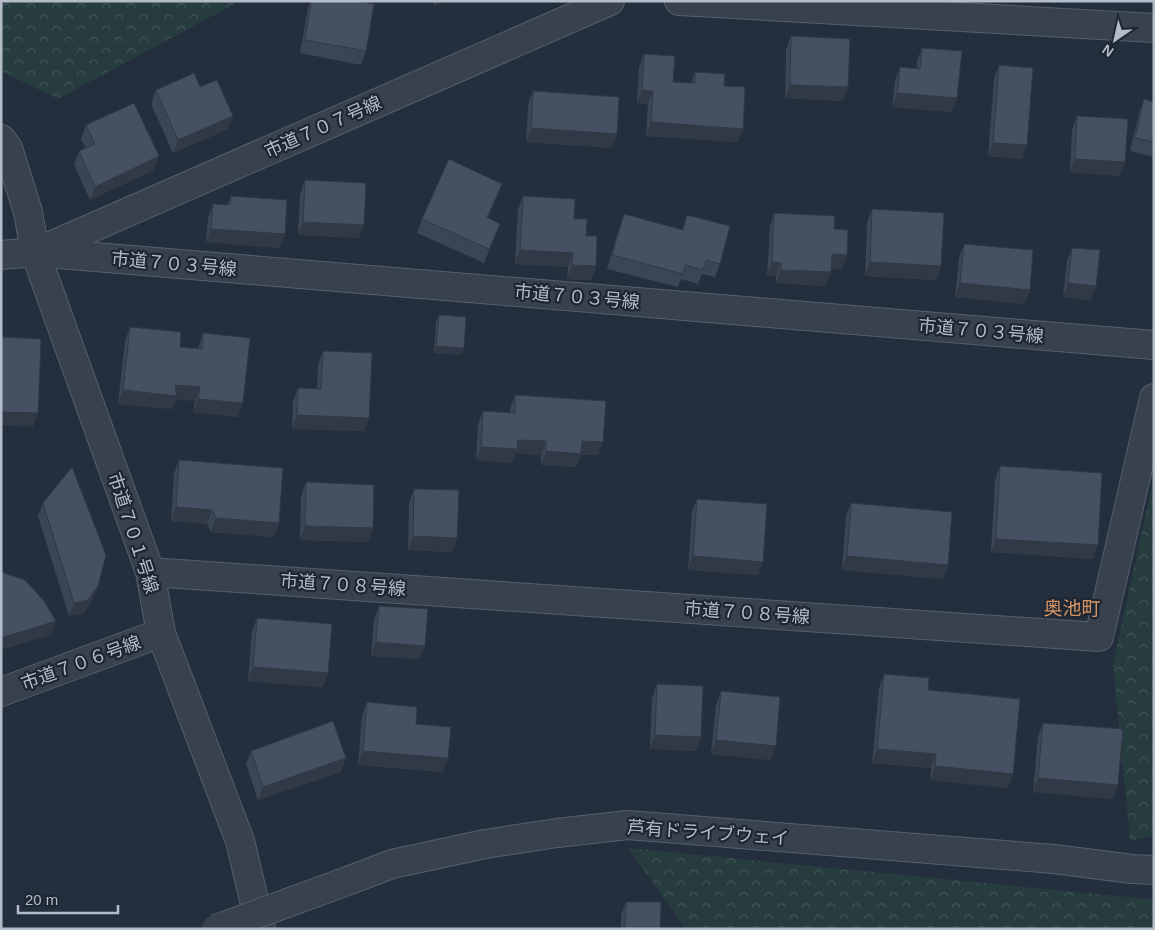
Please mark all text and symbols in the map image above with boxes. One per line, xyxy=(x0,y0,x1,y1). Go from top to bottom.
north arrow xyxy=(1090,15,1140,65)
text: N xyxy=(1099,41,1116,60)
street label: 市道７０７号線 xyxy=(261,92,385,162)
street label: 市道７０３号線 xyxy=(110,249,238,279)
street label: 市道７０３号線 xyxy=(513,282,641,312)
street label: 市道７０３号線 xyxy=(917,316,1045,346)
street label: 市道７０１号線 xyxy=(104,470,162,596)
street label: 市道７０８号線 xyxy=(279,571,407,599)
district label: 奥池町 xyxy=(1043,598,1101,619)
street label: 市道７０８号線 xyxy=(683,599,811,627)
street label: 市道７０６号線 xyxy=(18,632,144,694)
street label: 芦有ドライブウェイ xyxy=(626,817,790,849)
scale bar xyxy=(18,882,118,914)
text: 20 m xyxy=(25,891,58,908)

